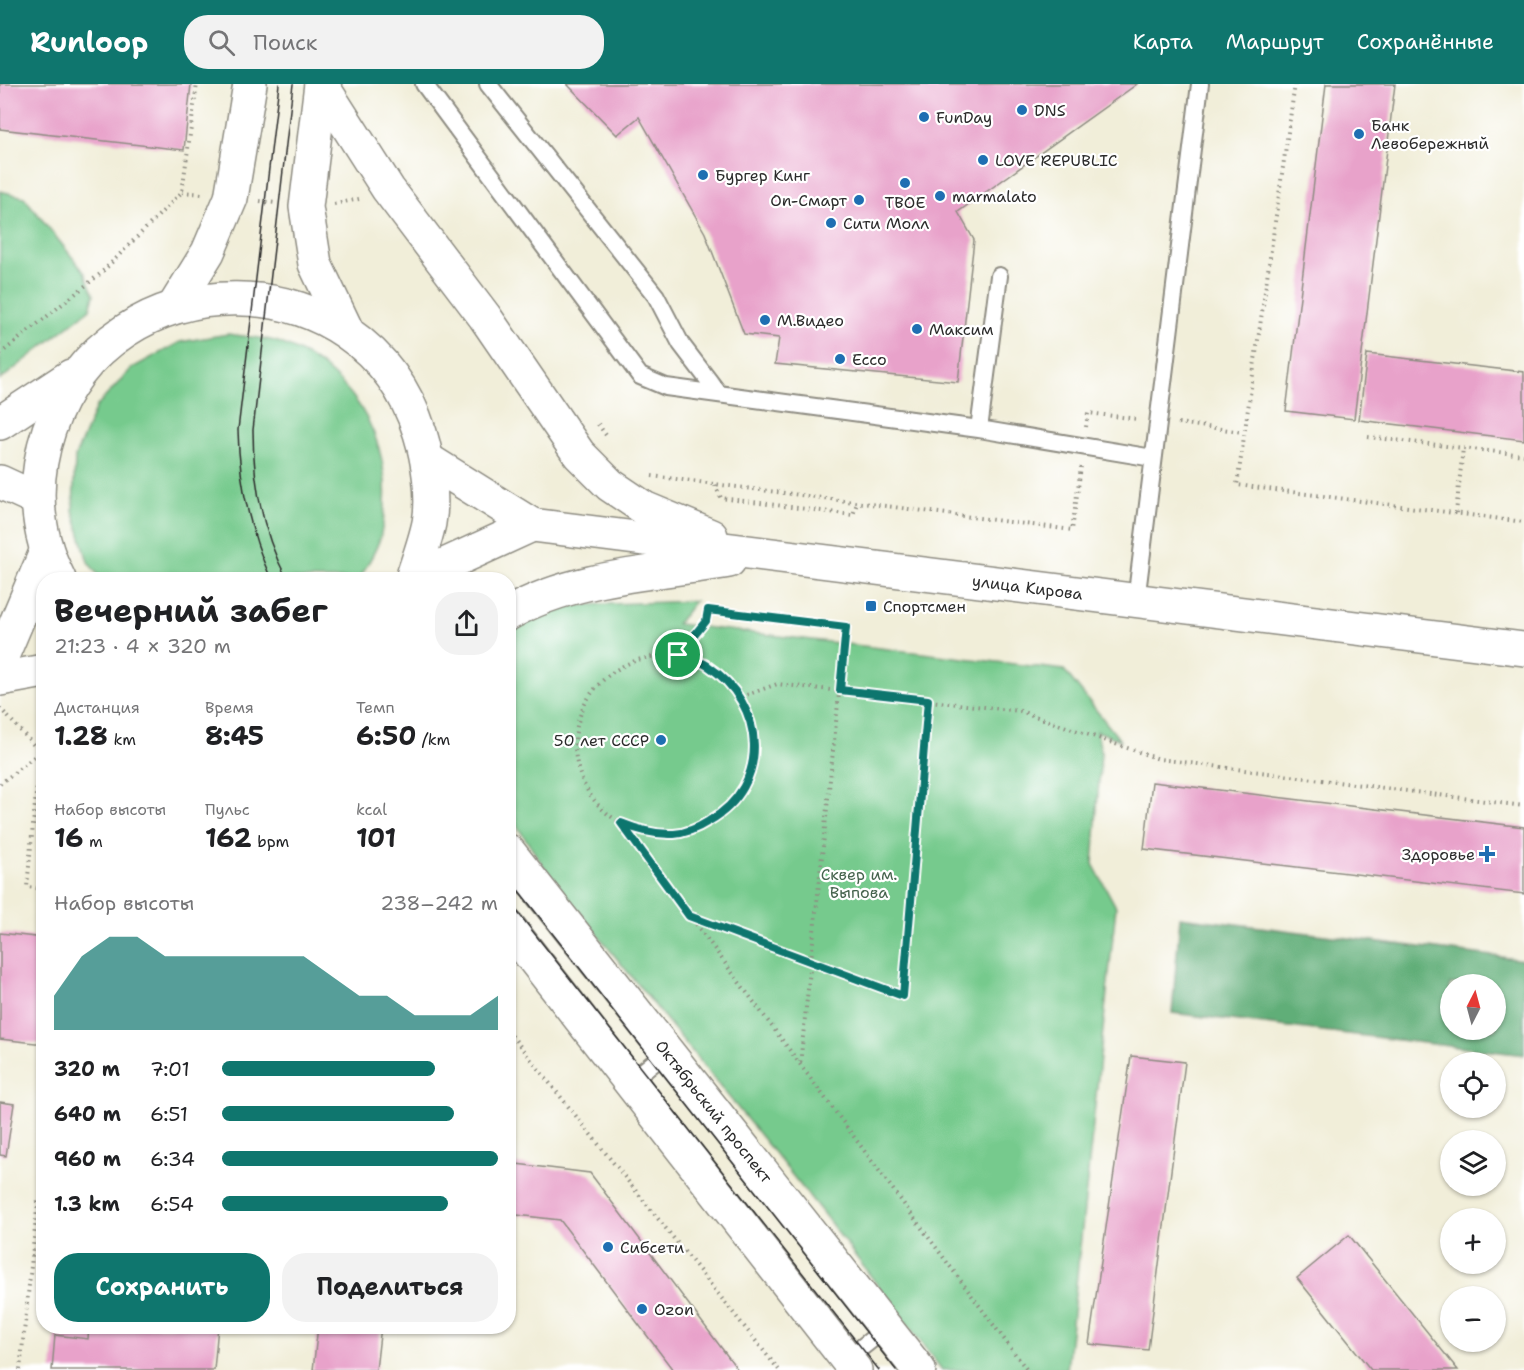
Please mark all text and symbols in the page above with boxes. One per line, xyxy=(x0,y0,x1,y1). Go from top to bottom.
search box xyxy=(184,15,604,69)
text: Runloop xyxy=(30,23,148,61)
icon: search xyxy=(205,26,238,59)
text: Поиск xyxy=(253,28,317,57)
text: Карта xyxy=(1133,28,1193,56)
text: Маршрут xyxy=(1226,28,1324,56)
text: Сохранённые xyxy=(1357,28,1494,56)
place label: DNS xyxy=(1034,100,1066,121)
marker: DNS xyxy=(1015,103,1029,117)
place label: FunDay xyxy=(936,107,992,128)
marker: FunDay xyxy=(917,110,931,124)
place label: Банк Левобережный xyxy=(1371,115,1489,154)
marker: Банк Левобережный xyxy=(1352,127,1366,141)
place label: LOVE REPUBLIC xyxy=(995,150,1118,171)
marker: LOVE REPUBLIC xyxy=(976,153,990,167)
place label: Бургер Кинг xyxy=(715,165,811,186)
marker: Бургер Кинг xyxy=(696,168,710,182)
marker: ТВОЕ xyxy=(898,176,912,190)
place label: marmalato xyxy=(952,186,1037,207)
marker: marmalato xyxy=(933,189,947,203)
place label: On-Смарт xyxy=(770,190,848,211)
place label: ТВОЕ xyxy=(885,192,925,213)
marker: On-Смарт xyxy=(852,193,866,207)
place label: Сити Молл xyxy=(843,213,929,234)
marker: Сити Молл xyxy=(824,216,838,230)
place label: М.Видео xyxy=(777,310,844,331)
marker: М.Видео xyxy=(758,313,772,327)
place label: Максим xyxy=(929,319,993,340)
marker: Максим xyxy=(910,322,924,336)
place label: Ecco xyxy=(852,349,887,370)
marker: Ecco xyxy=(833,352,847,366)
street label: улица Кирова xyxy=(971,570,1084,605)
text: Вечерний забег xyxy=(54,588,328,633)
button: share xyxy=(435,592,498,655)
place label: Спортсмен xyxy=(883,596,966,617)
marker: Спортсмен xyxy=(864,599,878,613)
pin xyxy=(652,629,703,680)
text: 21:23 · 4 × 320 m xyxy=(54,633,231,659)
icon: arrive xyxy=(661,638,694,671)
text: Дистанция xyxy=(54,697,140,718)
text: Время xyxy=(205,697,254,718)
text: Темп xyxy=(356,697,395,718)
text: 1.28 xyxy=(54,718,108,753)
text: 8:45 xyxy=(205,718,264,753)
text: 6:50 xyxy=(356,718,416,753)
text: km xyxy=(108,729,136,750)
text: /km xyxy=(416,729,450,750)
place label: 50 лет СССР xyxy=(554,730,649,751)
marker: 50 лет СССР xyxy=(654,733,668,747)
text: Набор высоты xyxy=(54,799,166,820)
text: Пульс xyxy=(205,799,250,820)
text: kcal xyxy=(356,799,387,820)
text: 16 xyxy=(54,820,83,855)
text: 162 xyxy=(205,820,252,855)
text: 101 xyxy=(356,820,396,855)
text: m xyxy=(83,831,103,852)
text: bpm xyxy=(252,831,289,852)
place label: Здоровье xyxy=(1402,844,1475,865)
marker: Здоровье xyxy=(1480,847,1494,861)
park label: Сквер им. Выпова xyxy=(821,864,897,903)
text: Набор высоты xyxy=(54,890,194,916)
text: 238–242 m xyxy=(380,890,498,916)
north arrow xyxy=(1440,974,1506,1040)
map controls xyxy=(1440,974,1506,1352)
street label: Октябрьский проспект xyxy=(651,1036,777,1188)
button: locate xyxy=(1440,1052,1506,1118)
text: 320 m xyxy=(54,1056,120,1082)
text: 7:01 xyxy=(150,1056,190,1082)
text: 640 m xyxy=(54,1101,121,1127)
text: 6:51 xyxy=(150,1101,188,1127)
button: layers xyxy=(1440,1130,1506,1196)
text: 960 m xyxy=(54,1146,121,1172)
text: 6:34 xyxy=(150,1146,195,1172)
text: 1.3 km xyxy=(54,1191,120,1217)
text: 6:54 xyxy=(150,1191,194,1217)
button: + xyxy=(1440,1208,1506,1274)
place label: Сибсети xyxy=(620,1237,684,1258)
marker: Сибсети xyxy=(601,1240,615,1254)
button: Сохранить xyxy=(54,1253,270,1322)
button: Поделиться xyxy=(282,1253,498,1322)
button: − xyxy=(1440,1286,1506,1352)
place label: Ozon xyxy=(654,1299,694,1320)
marker: Ozon xyxy=(635,1302,649,1316)

